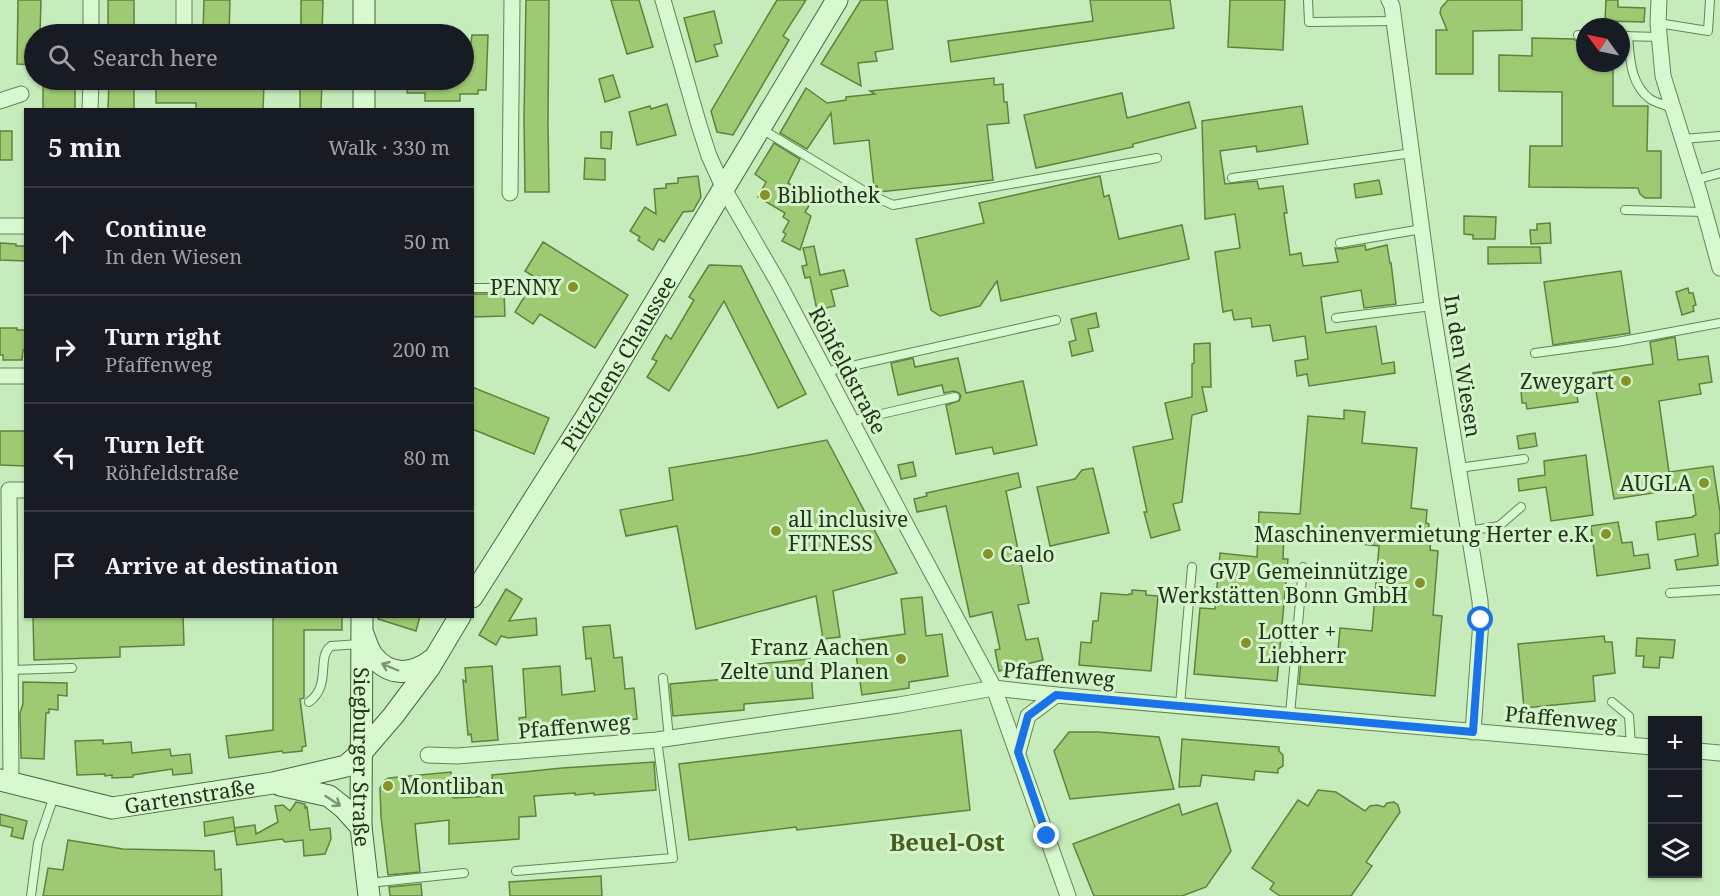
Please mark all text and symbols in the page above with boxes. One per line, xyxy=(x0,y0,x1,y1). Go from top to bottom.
north arrow xyxy=(1576,18,1630,72)
search box xyxy=(24,24,474,90)
icon: search xyxy=(45,41,78,74)
text: Search here xyxy=(93,42,218,72)
text: 5 min xyxy=(48,129,122,165)
text: Walk · 330 m xyxy=(328,134,450,161)
place label: Bibliothek xyxy=(777,181,881,209)
marker: Bibliothek xyxy=(758,188,772,202)
text: Continue xyxy=(105,213,207,243)
icon: ahead xyxy=(48,225,81,258)
text: 50 m xyxy=(404,228,450,255)
text: In den Wiesen xyxy=(105,243,242,270)
street label: Pützchens Chaussee xyxy=(554,270,682,456)
place label: PENNY xyxy=(490,273,562,301)
marker: PENNY xyxy=(566,280,580,294)
street label: In den Wiesen xyxy=(1438,293,1488,439)
street label: Röhfeldstraße xyxy=(803,301,893,439)
text: Turn right xyxy=(105,321,221,351)
icon: right xyxy=(48,333,81,366)
text: 200 m xyxy=(392,336,450,363)
text: Pfaffenweg xyxy=(105,351,212,378)
place label: Zweygart xyxy=(1520,367,1614,395)
marker: Zweygart xyxy=(1619,374,1633,388)
text: Turn left xyxy=(105,429,204,459)
icon: left xyxy=(48,441,81,474)
text: 80 m xyxy=(404,444,450,471)
text: Röhfeldstraße xyxy=(105,459,239,486)
place label: AUGLA xyxy=(1620,469,1692,497)
marker: AUGLA xyxy=(1697,476,1711,490)
place label: all inclusive FITNESS xyxy=(788,505,908,557)
place label: Maschinenvermietung Herter e.K. xyxy=(1254,520,1594,548)
marker: all inclusive FITNESS xyxy=(769,524,783,538)
marker: Maschinenvermietung Herter e.K. xyxy=(1599,527,1613,541)
place label: Caelo xyxy=(1000,540,1055,568)
marker: Caelo xyxy=(981,547,995,561)
icon: arrive xyxy=(48,549,81,582)
text: Arrive at destination xyxy=(105,550,339,580)
place label: GVP Gemeinnützige Werkstätten Bonn GmbH xyxy=(1157,557,1408,609)
marker: GVP Gemeinnützige Werkstätten Bonn GmbH xyxy=(1413,576,1427,590)
route start xyxy=(1467,606,1493,632)
place label: Lotter + Liebherr xyxy=(1258,617,1346,669)
place label: Franz Aachen Zelte und Planen xyxy=(720,633,889,685)
marker: Lotter + Liebherr xyxy=(1239,636,1253,650)
marker: Franz Aachen Zelte und Planen xyxy=(894,652,908,666)
street label: Pfaffenweg xyxy=(1002,655,1117,693)
one-way arrow xyxy=(381,661,399,672)
street label: Siegburger Straße xyxy=(347,667,377,848)
street label: Pfaffenweg xyxy=(1504,699,1619,737)
street label: Pfaffenweg xyxy=(517,707,632,745)
map controls xyxy=(1648,716,1702,878)
button: + xyxy=(1648,716,1702,770)
button: − xyxy=(1648,770,1702,824)
street label: Gartenstraße xyxy=(122,772,257,820)
place label: Montliban xyxy=(400,772,504,800)
marker: Montliban xyxy=(381,779,395,793)
one-way arrow xyxy=(324,794,341,807)
route end xyxy=(1033,822,1059,848)
button: layers xyxy=(1648,824,1702,878)
district label: Beuel-Ost xyxy=(889,825,1005,858)

